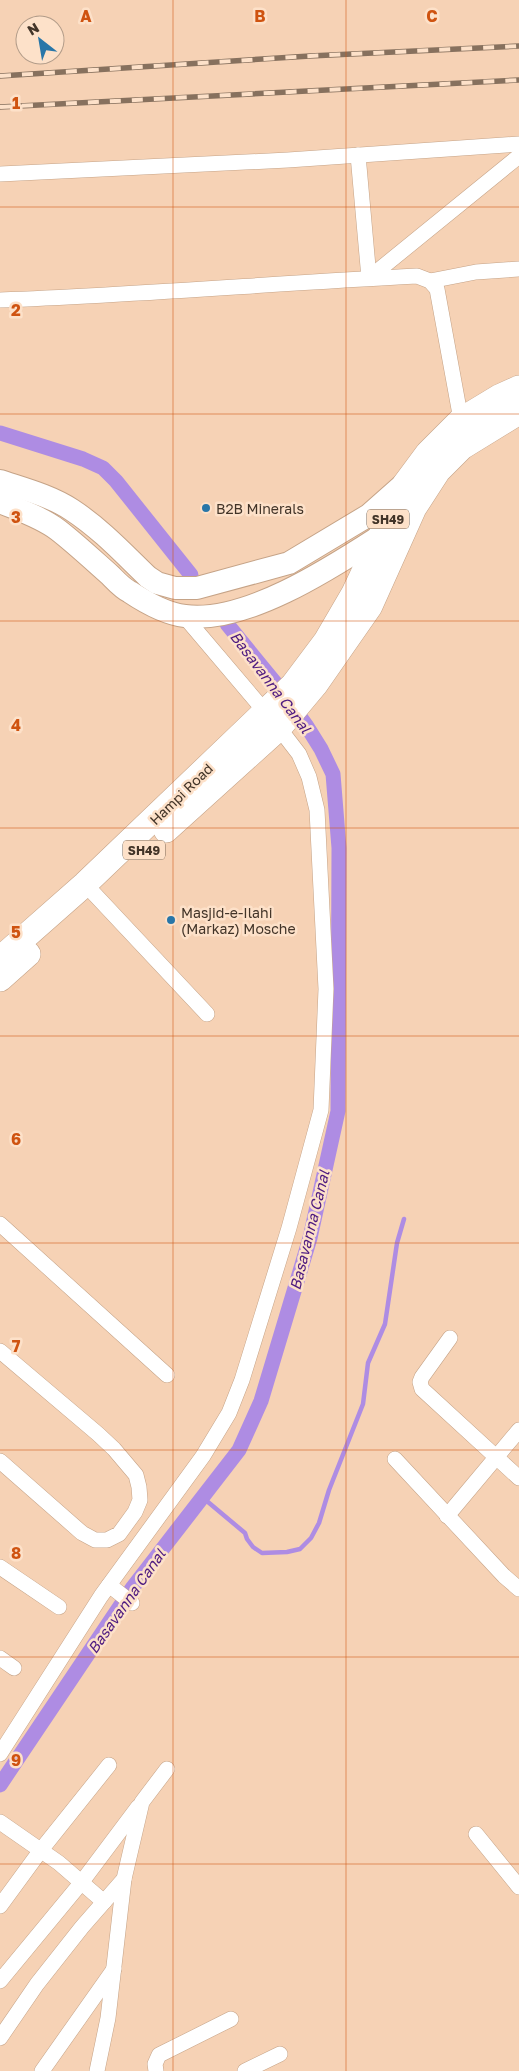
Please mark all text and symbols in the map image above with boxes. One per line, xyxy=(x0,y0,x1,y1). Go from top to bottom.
text: A xyxy=(80,6,92,26)
text: B xyxy=(254,6,266,26)
text: C xyxy=(426,6,438,26)
north arrow xyxy=(15,15,65,65)
text: N xyxy=(24,18,42,38)
text: 1 xyxy=(12,93,20,113)
text: 2 xyxy=(11,300,21,320)
place label: B2B Minerals xyxy=(216,500,304,517)
marker: B2B Minerals xyxy=(200,502,212,514)
text: 3 xyxy=(11,507,21,527)
road number: SH49 xyxy=(367,509,409,528)
water label: Basavanna Canal xyxy=(227,627,316,737)
text: 4 xyxy=(11,715,21,735)
street label: Hampi Road xyxy=(146,760,216,828)
road number: SH49 xyxy=(123,840,165,860)
place label: Masjid-e-Ilahi (Markaz) Mosche xyxy=(181,904,296,937)
marker: Masjid-e-Ilahi (Markaz) Mosche xyxy=(165,914,177,926)
text: 5 xyxy=(11,922,21,942)
text: 6 xyxy=(11,1129,21,1149)
water label: Basavanna Canal xyxy=(285,1167,333,1292)
text: 7 xyxy=(12,1336,21,1356)
text: 8 xyxy=(11,1543,21,1563)
water label: Basavanna Canal xyxy=(83,1545,169,1657)
text: 9 xyxy=(11,1750,21,1770)

